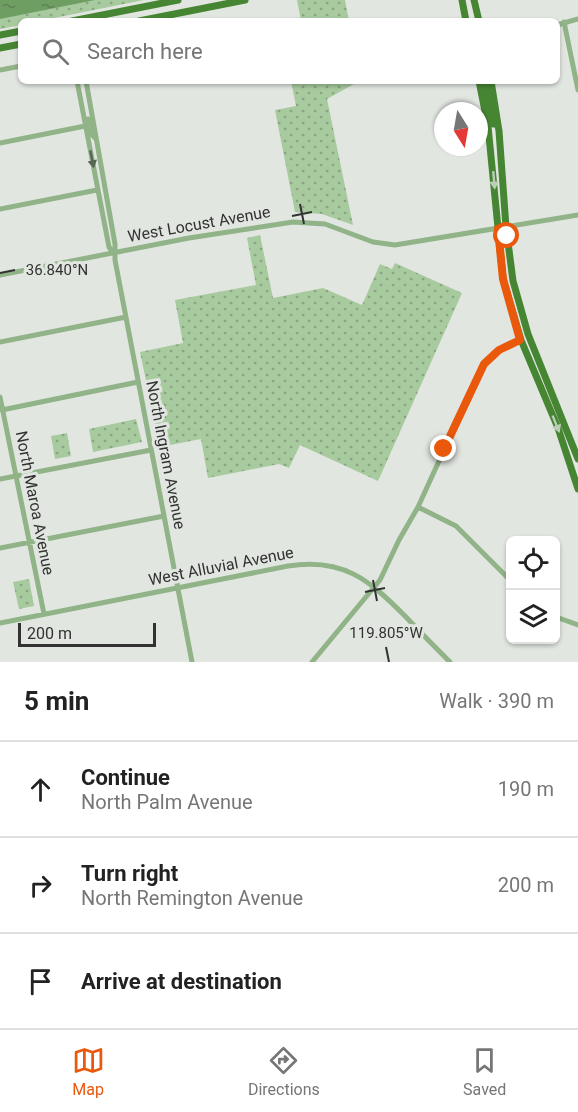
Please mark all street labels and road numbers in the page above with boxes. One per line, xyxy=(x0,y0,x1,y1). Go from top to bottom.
street label: West Locust Avenue xyxy=(126,202,272,246)
street label: North Ingram Avenue xyxy=(142,379,190,531)
street label: North Maroa Avenue xyxy=(12,429,58,577)
street label: West Alluvial Avenue xyxy=(147,543,295,589)

